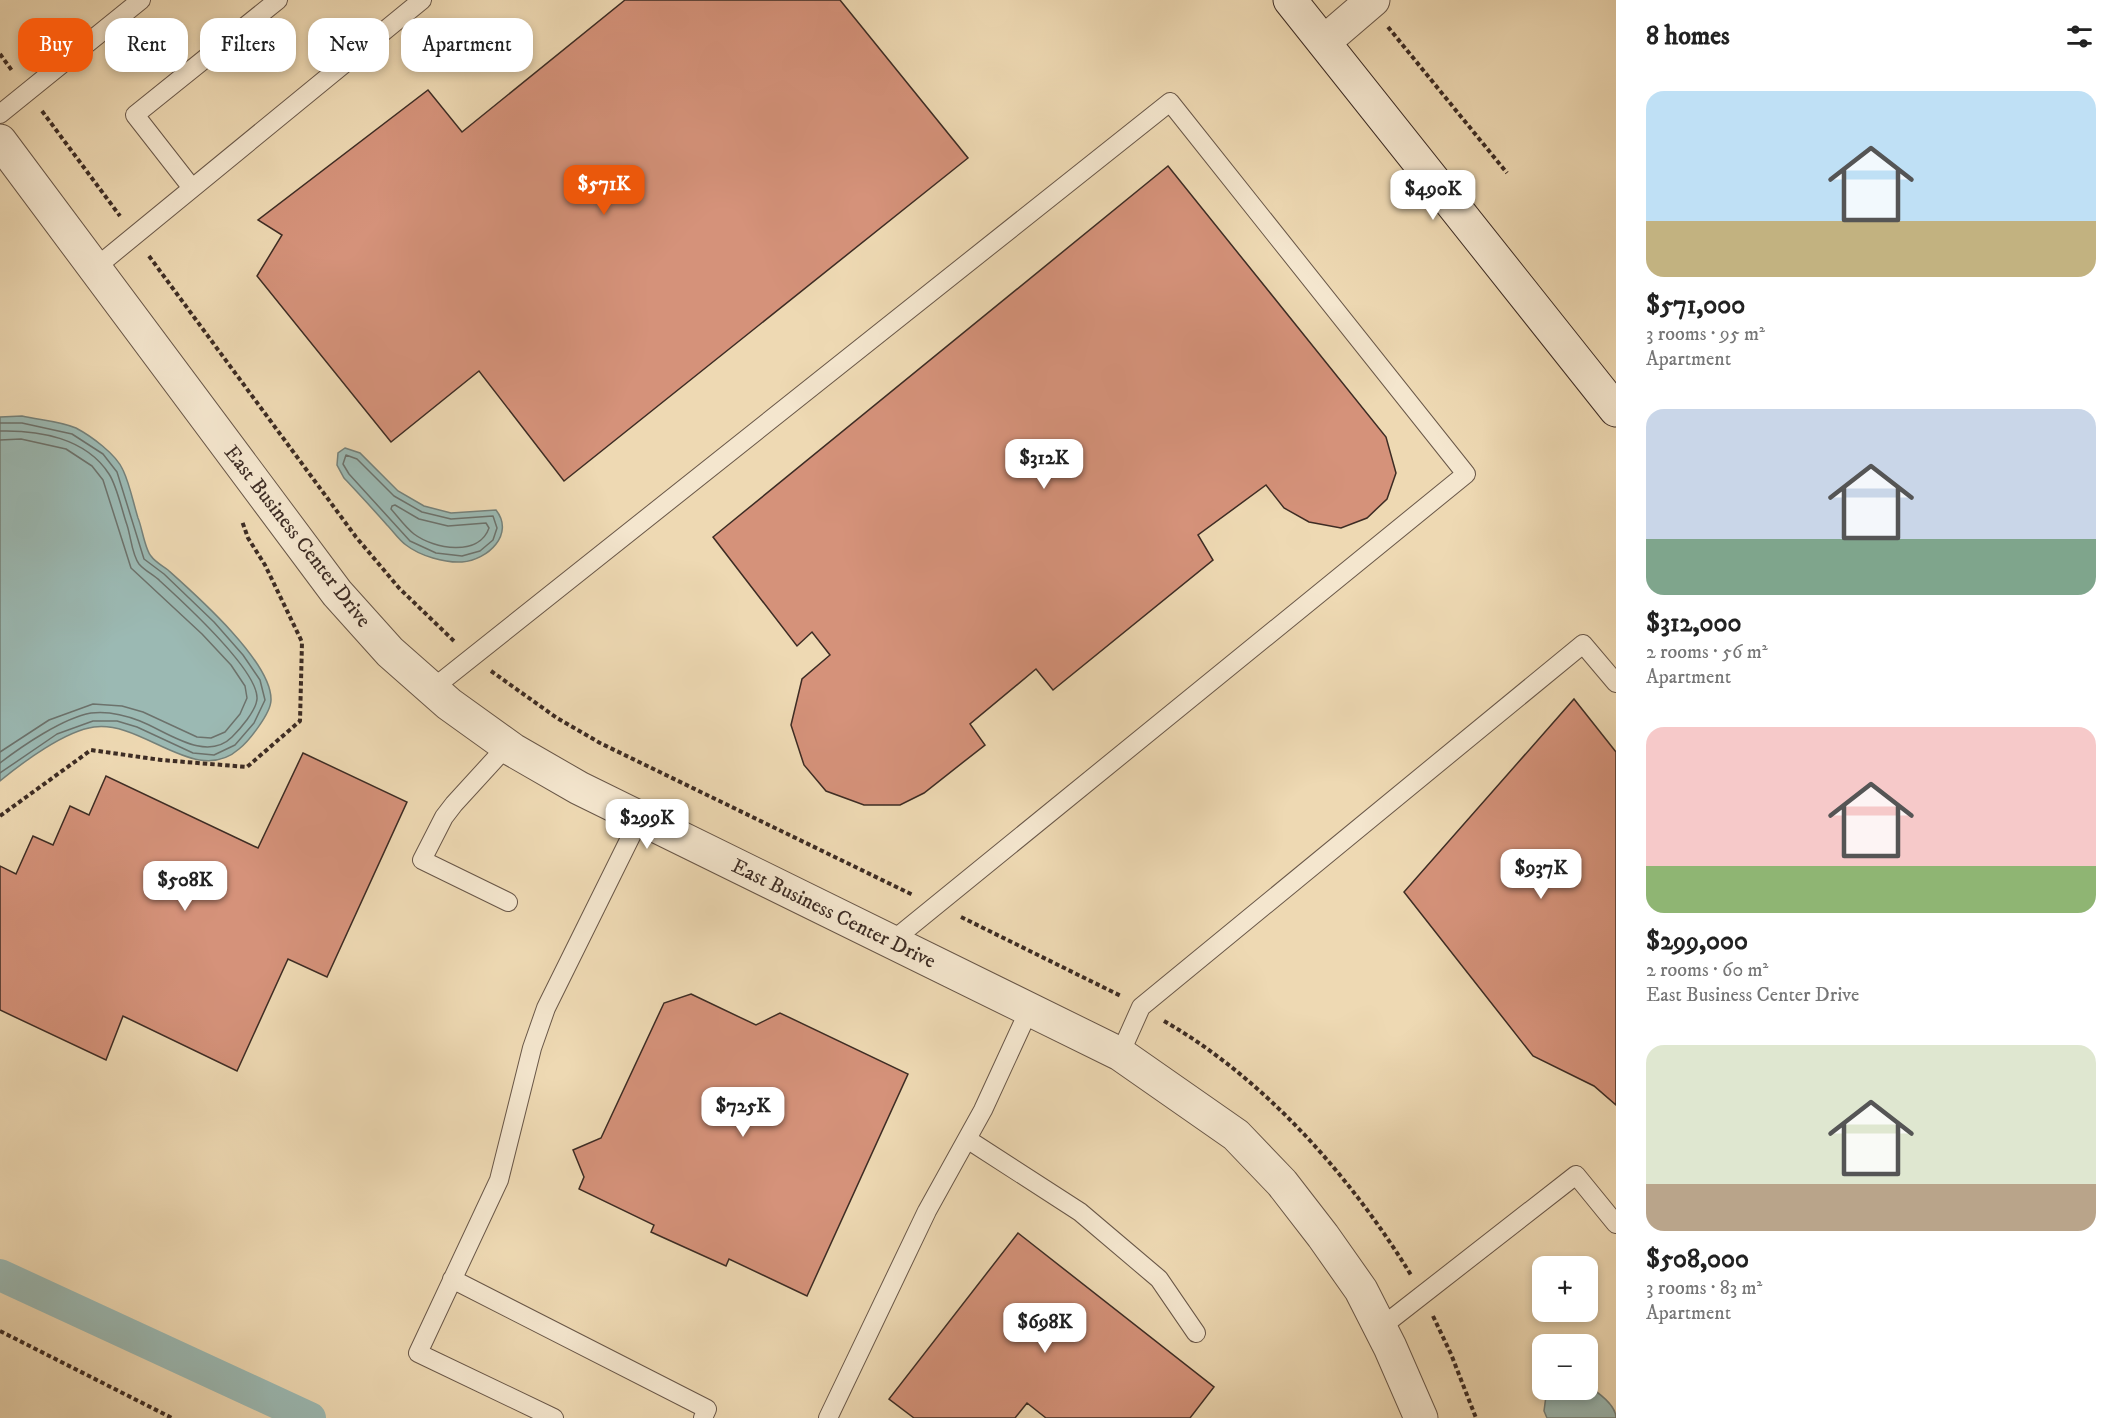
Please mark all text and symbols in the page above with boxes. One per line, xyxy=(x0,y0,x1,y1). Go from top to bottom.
chip: Buy xyxy=(18,18,93,72)
chip: Rent xyxy=(105,18,188,72)
chip: Filters xyxy=(200,18,296,72)
chip: New xyxy=(308,18,389,72)
chip: Apartment xyxy=(401,18,533,72)
text: 8 homes xyxy=(1646,20,1730,53)
icon: filters xyxy=(2063,20,2096,53)
icon: home xyxy=(1817,130,1925,238)
pin: $571K xyxy=(562,165,646,216)
pin: $490K xyxy=(1391,170,1475,221)
text: $571K xyxy=(578,172,630,197)
text: $490K xyxy=(1404,177,1462,202)
text: $571,000 xyxy=(1646,289,1745,322)
text: 3 rooms · 95 m² xyxy=(1646,322,1765,347)
text: Apartment xyxy=(1646,347,1731,372)
pin: $312K xyxy=(1002,439,1086,490)
street label: East Business Center Drive xyxy=(218,440,377,633)
text: $312K xyxy=(1019,446,1069,471)
icon: home xyxy=(1817,448,1925,556)
text: $312,000 xyxy=(1646,607,1741,640)
text: 2 rooms · 56 m² xyxy=(1646,640,1768,665)
text: Apartment xyxy=(1646,665,1731,690)
icon: home xyxy=(1817,766,1925,874)
pin: $299K xyxy=(605,799,689,850)
text: $299K xyxy=(620,806,674,831)
pin: $937K xyxy=(1499,849,1583,900)
street label: East Business Center Drive xyxy=(727,853,940,975)
text: $937K xyxy=(1515,856,1567,881)
pin: $508K xyxy=(143,861,227,912)
text: $508K xyxy=(157,868,213,893)
text: $299,000 xyxy=(1646,925,1748,958)
text: 2 rooms · 60 m² xyxy=(1646,958,1768,983)
text: East Business Center Drive xyxy=(1646,983,1859,1008)
icon: home xyxy=(1817,1084,1925,1192)
pin: $725K xyxy=(701,1087,785,1138)
text: $725K xyxy=(715,1094,771,1119)
text: $508,000 xyxy=(1646,1243,1749,1276)
map controls xyxy=(1532,1256,1598,1400)
button: + xyxy=(1532,1256,1598,1322)
text: 3 rooms · 83 m² xyxy=(1646,1276,1762,1301)
text: Apartment xyxy=(1646,1301,1731,1326)
pin: $698K xyxy=(1003,1303,1087,1354)
text: $698K xyxy=(1017,1310,1073,1335)
button: − xyxy=(1532,1334,1598,1400)

